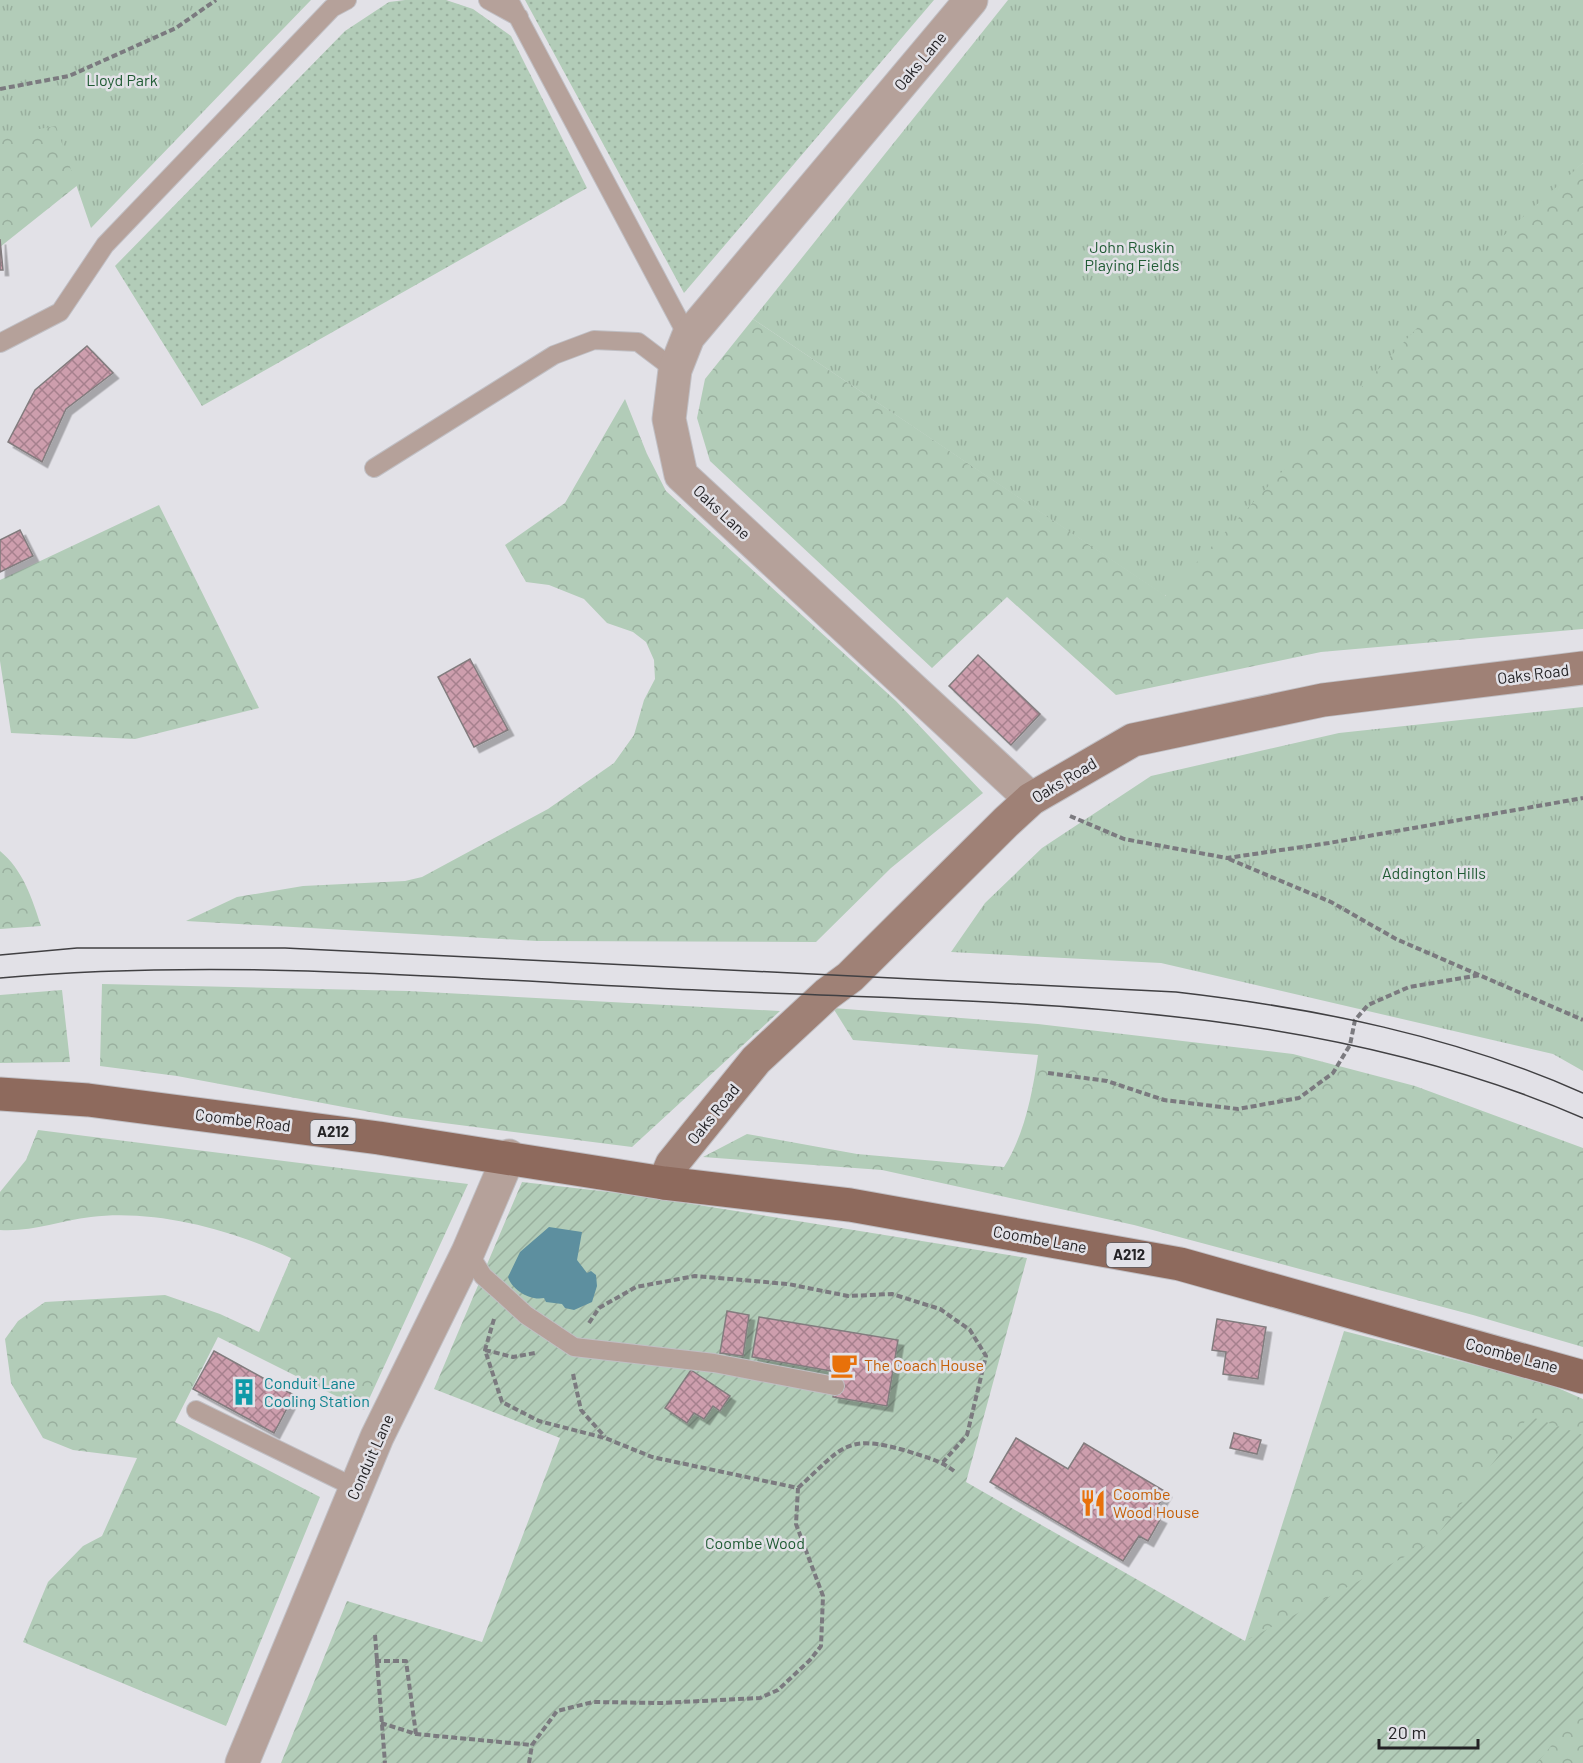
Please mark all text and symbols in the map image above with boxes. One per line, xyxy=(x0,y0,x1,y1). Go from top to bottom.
street label: Oaks Lane xyxy=(889,27,950,94)
park label: Lloyd Park xyxy=(86,70,158,89)
park label: John Ruskin Playing Fields xyxy=(1085,237,1179,274)
street label: Oaks Lane xyxy=(690,480,755,543)
street label: Oaks Road xyxy=(1496,660,1570,687)
street label: Oaks Road xyxy=(1028,753,1100,806)
park label: Addington Hills xyxy=(1382,863,1486,882)
street label: Oaks Road xyxy=(682,1080,743,1148)
street label: Coombe Road xyxy=(194,1104,292,1135)
road number: A212 xyxy=(310,1120,356,1144)
street label: Coombe Lane xyxy=(992,1221,1089,1256)
road number: A212 xyxy=(1106,1243,1152,1267)
street label: Coombe Lane xyxy=(1464,1333,1560,1376)
cafe icon: The Coach House xyxy=(829,1350,859,1380)
place label: The Coach House xyxy=(864,1355,984,1374)
place label: Conduit Lane Cooling Station xyxy=(264,1373,370,1410)
building icon: Conduit Lane Cooling Station xyxy=(229,1377,259,1407)
street label: Conduit Lane xyxy=(342,1411,397,1503)
place label: Coombe Wood House xyxy=(1113,1484,1200,1521)
restaurant icon: Coombe Wood House xyxy=(1078,1488,1108,1518)
park label: Coombe Wood xyxy=(705,1533,805,1552)
scale bar xyxy=(1379,1712,1478,1750)
text: 20 m xyxy=(1388,1721,1426,1743)

